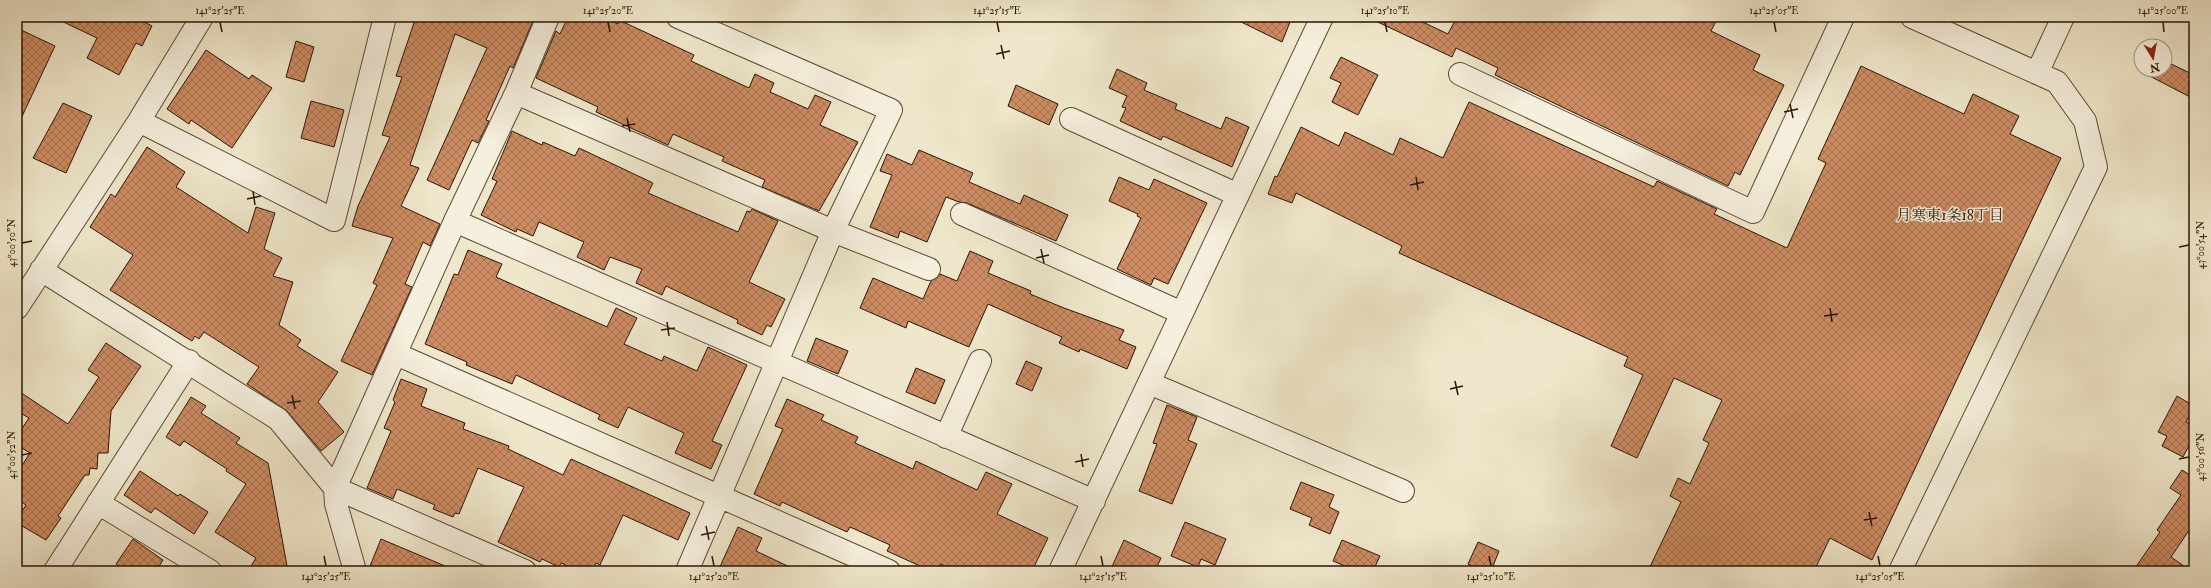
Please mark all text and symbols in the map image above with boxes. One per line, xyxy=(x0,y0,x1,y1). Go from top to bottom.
text: 141°25'25"E xyxy=(195,5,245,17)
text: 141°25'20"E xyxy=(583,5,633,17)
text: 141°25'15"E xyxy=(973,5,1021,17)
text: 141°25'10"E xyxy=(1361,5,1409,17)
text: 141°25'05"E xyxy=(1749,5,1799,17)
text: 141°25'00"E xyxy=(2138,5,2188,17)
north arrow xyxy=(2133,38,2173,78)
text: N xyxy=(2148,60,2162,75)
district label: 月寒東1条18丁目 xyxy=(1896,206,2004,225)
text: 43°00'50"N xyxy=(6,219,18,267)
text: 43°00'54"N xyxy=(2195,221,2207,269)
text: 43°00'52"N xyxy=(6,431,18,479)
text: 43°00'56"N xyxy=(2195,433,2207,481)
text: 141°25'25"E xyxy=(301,571,351,583)
text: 141°25'20"E xyxy=(689,571,739,583)
text: 141°25'15"E xyxy=(1079,571,1127,583)
text: 141°25'10"E xyxy=(1467,571,1515,583)
text: 141°25'05"E xyxy=(1855,571,1905,583)

